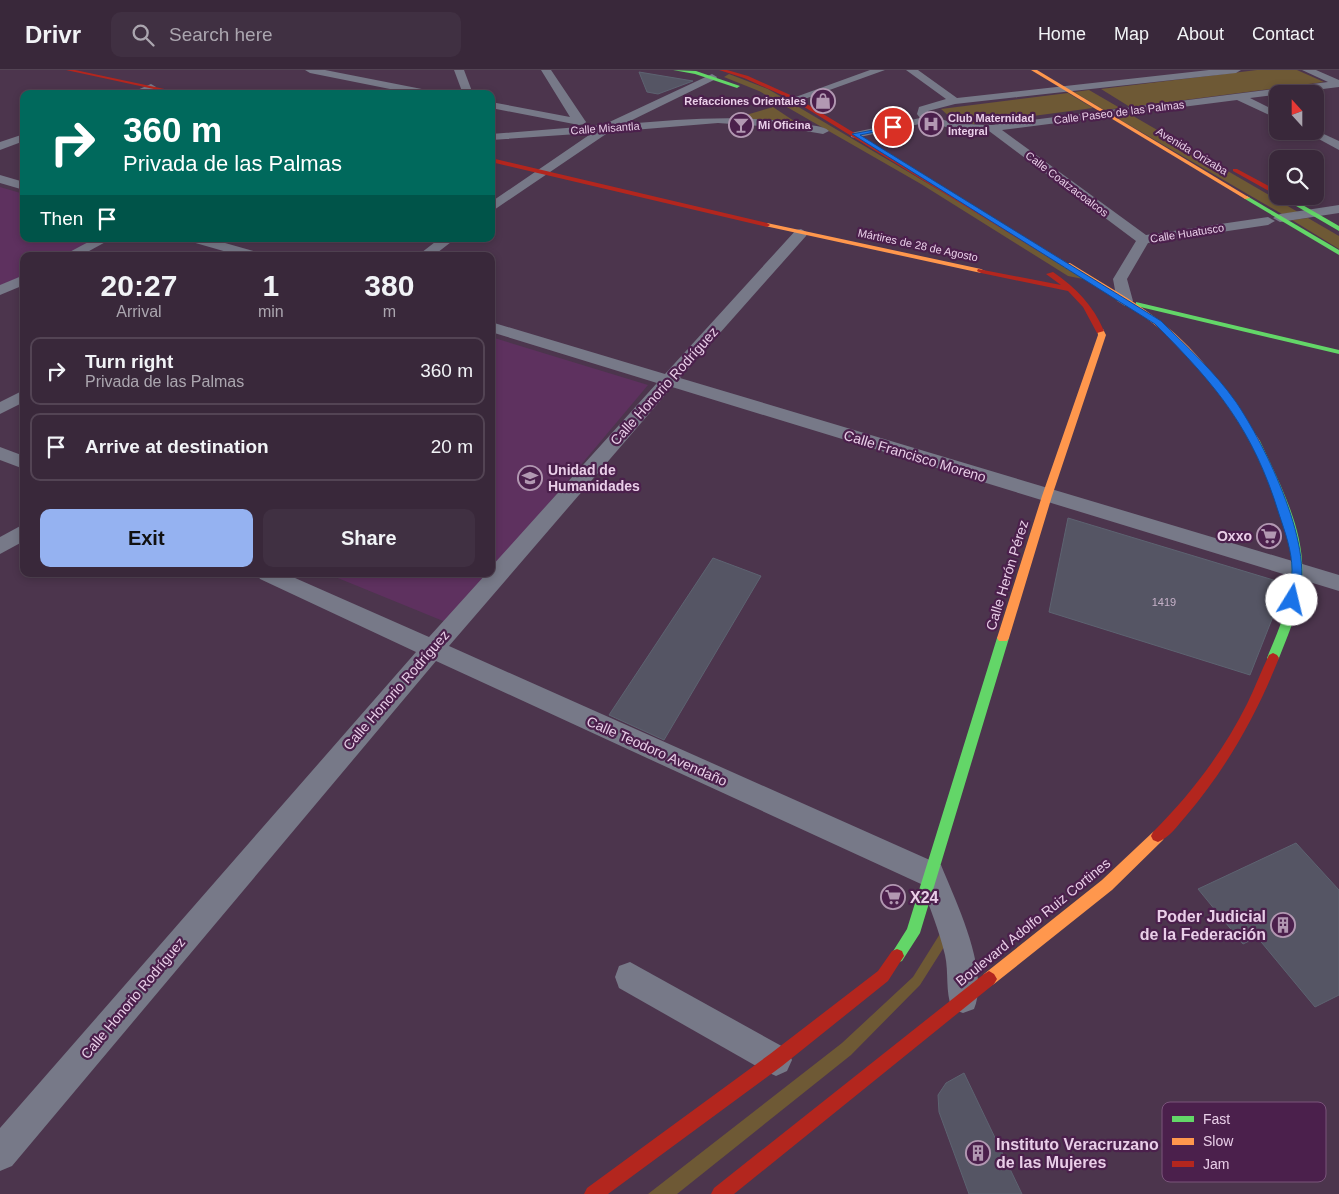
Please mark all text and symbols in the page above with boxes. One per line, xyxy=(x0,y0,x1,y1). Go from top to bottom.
search box xyxy=(111,12,461,57)
text: Drivr xyxy=(25,21,81,48)
icon: search xyxy=(129,21,157,49)
text: Search here xyxy=(169,24,273,45)
text: Home xyxy=(1038,24,1086,44)
text: Map xyxy=(1114,24,1149,44)
text: About xyxy=(1177,24,1224,44)
text: Contact xyxy=(1252,24,1314,44)
north arrow xyxy=(1269,85,1324,140)
map controls xyxy=(1269,85,1324,205)
shop icon: Refacciones Orientales xyxy=(810,88,836,114)
place label: Refacciones Orientales xyxy=(684,95,806,107)
street label: Calle Paseo de las Palmas xyxy=(1053,98,1185,126)
pin xyxy=(872,106,914,148)
icon: right xyxy=(40,110,105,175)
text: 360 m xyxy=(123,110,222,149)
hospital icon: Club Maternidad Integral xyxy=(918,111,944,137)
bar icon: Mi Oficina xyxy=(728,112,754,138)
place label: Club Maternidad Integral xyxy=(948,112,1034,137)
icon: arrive xyxy=(879,113,907,141)
place label: Mi Oficina xyxy=(758,119,811,131)
street label: Calle Misantla xyxy=(570,120,641,136)
street label: Avenida Orizaba xyxy=(1154,125,1231,177)
street label: Calle Coatzacoalcos xyxy=(1023,149,1111,219)
button: search xyxy=(1269,150,1324,205)
text: Privada de las Palmas xyxy=(123,151,342,176)
icon: arrive xyxy=(93,205,121,233)
text: Then xyxy=(40,208,83,229)
street label: Calle Huatusco xyxy=(1149,221,1225,245)
street label: Mártires de 28 de Agosto xyxy=(857,226,979,264)
text: 20:27 xyxy=(101,269,177,302)
text: 1 xyxy=(262,269,279,302)
text: 380 xyxy=(364,269,414,302)
text: Arrival xyxy=(116,303,162,320)
text: min xyxy=(258,303,284,320)
text: m xyxy=(383,303,396,320)
street label: Calle Honorio Rodríguez xyxy=(607,324,721,448)
text: Turn right xyxy=(85,351,173,372)
icon: right xyxy=(42,357,70,385)
text: 360 m xyxy=(420,360,473,381)
text: Privada de las Palmas xyxy=(85,373,244,390)
street label: Calle Francisco Moreno xyxy=(842,427,988,485)
icon: arrive xyxy=(42,433,70,461)
text: Arrive at destination xyxy=(85,436,269,457)
text: 20 m xyxy=(431,436,473,457)
place label: Unidad de Humanidades xyxy=(548,462,640,494)
school or university icon: Unidad de Humanidades xyxy=(517,465,543,491)
button: Exit xyxy=(40,509,253,567)
button: Share xyxy=(263,509,475,567)
street label: Calle Herón Pérez xyxy=(983,518,1031,632)
supermarket icon: Oxxo xyxy=(1256,523,1282,549)
place label: Oxxo xyxy=(1217,528,1252,544)
position arrow xyxy=(1265,573,1317,625)
house number: 1419 xyxy=(1152,596,1176,608)
street label: Calle Honorio Rodríguez xyxy=(340,627,452,753)
street label: Calle Teodoro Avendaño xyxy=(584,713,730,789)
street label: Boulevard Adolfo Ruiz Cortines xyxy=(953,855,1113,989)
supermarket icon: X24 xyxy=(880,884,906,910)
place label: X24 xyxy=(910,889,939,906)
place label: Poder Judicial de la Federación xyxy=(1140,908,1266,943)
building icon: Poder Judicial de la Federación xyxy=(1270,912,1296,938)
street label: Calle Honorio Rodríguez xyxy=(78,934,188,1062)
legend xyxy=(1162,1102,1326,1182)
text: Fast xyxy=(1203,1111,1230,1127)
text: Slow xyxy=(1203,1133,1234,1149)
place label: Instituto Veracruzano de las Mujeres xyxy=(996,1136,1159,1171)
building icon: Instituto Veracruzano de las Mujeres xyxy=(965,1140,991,1166)
text: Jam xyxy=(1203,1156,1229,1172)

